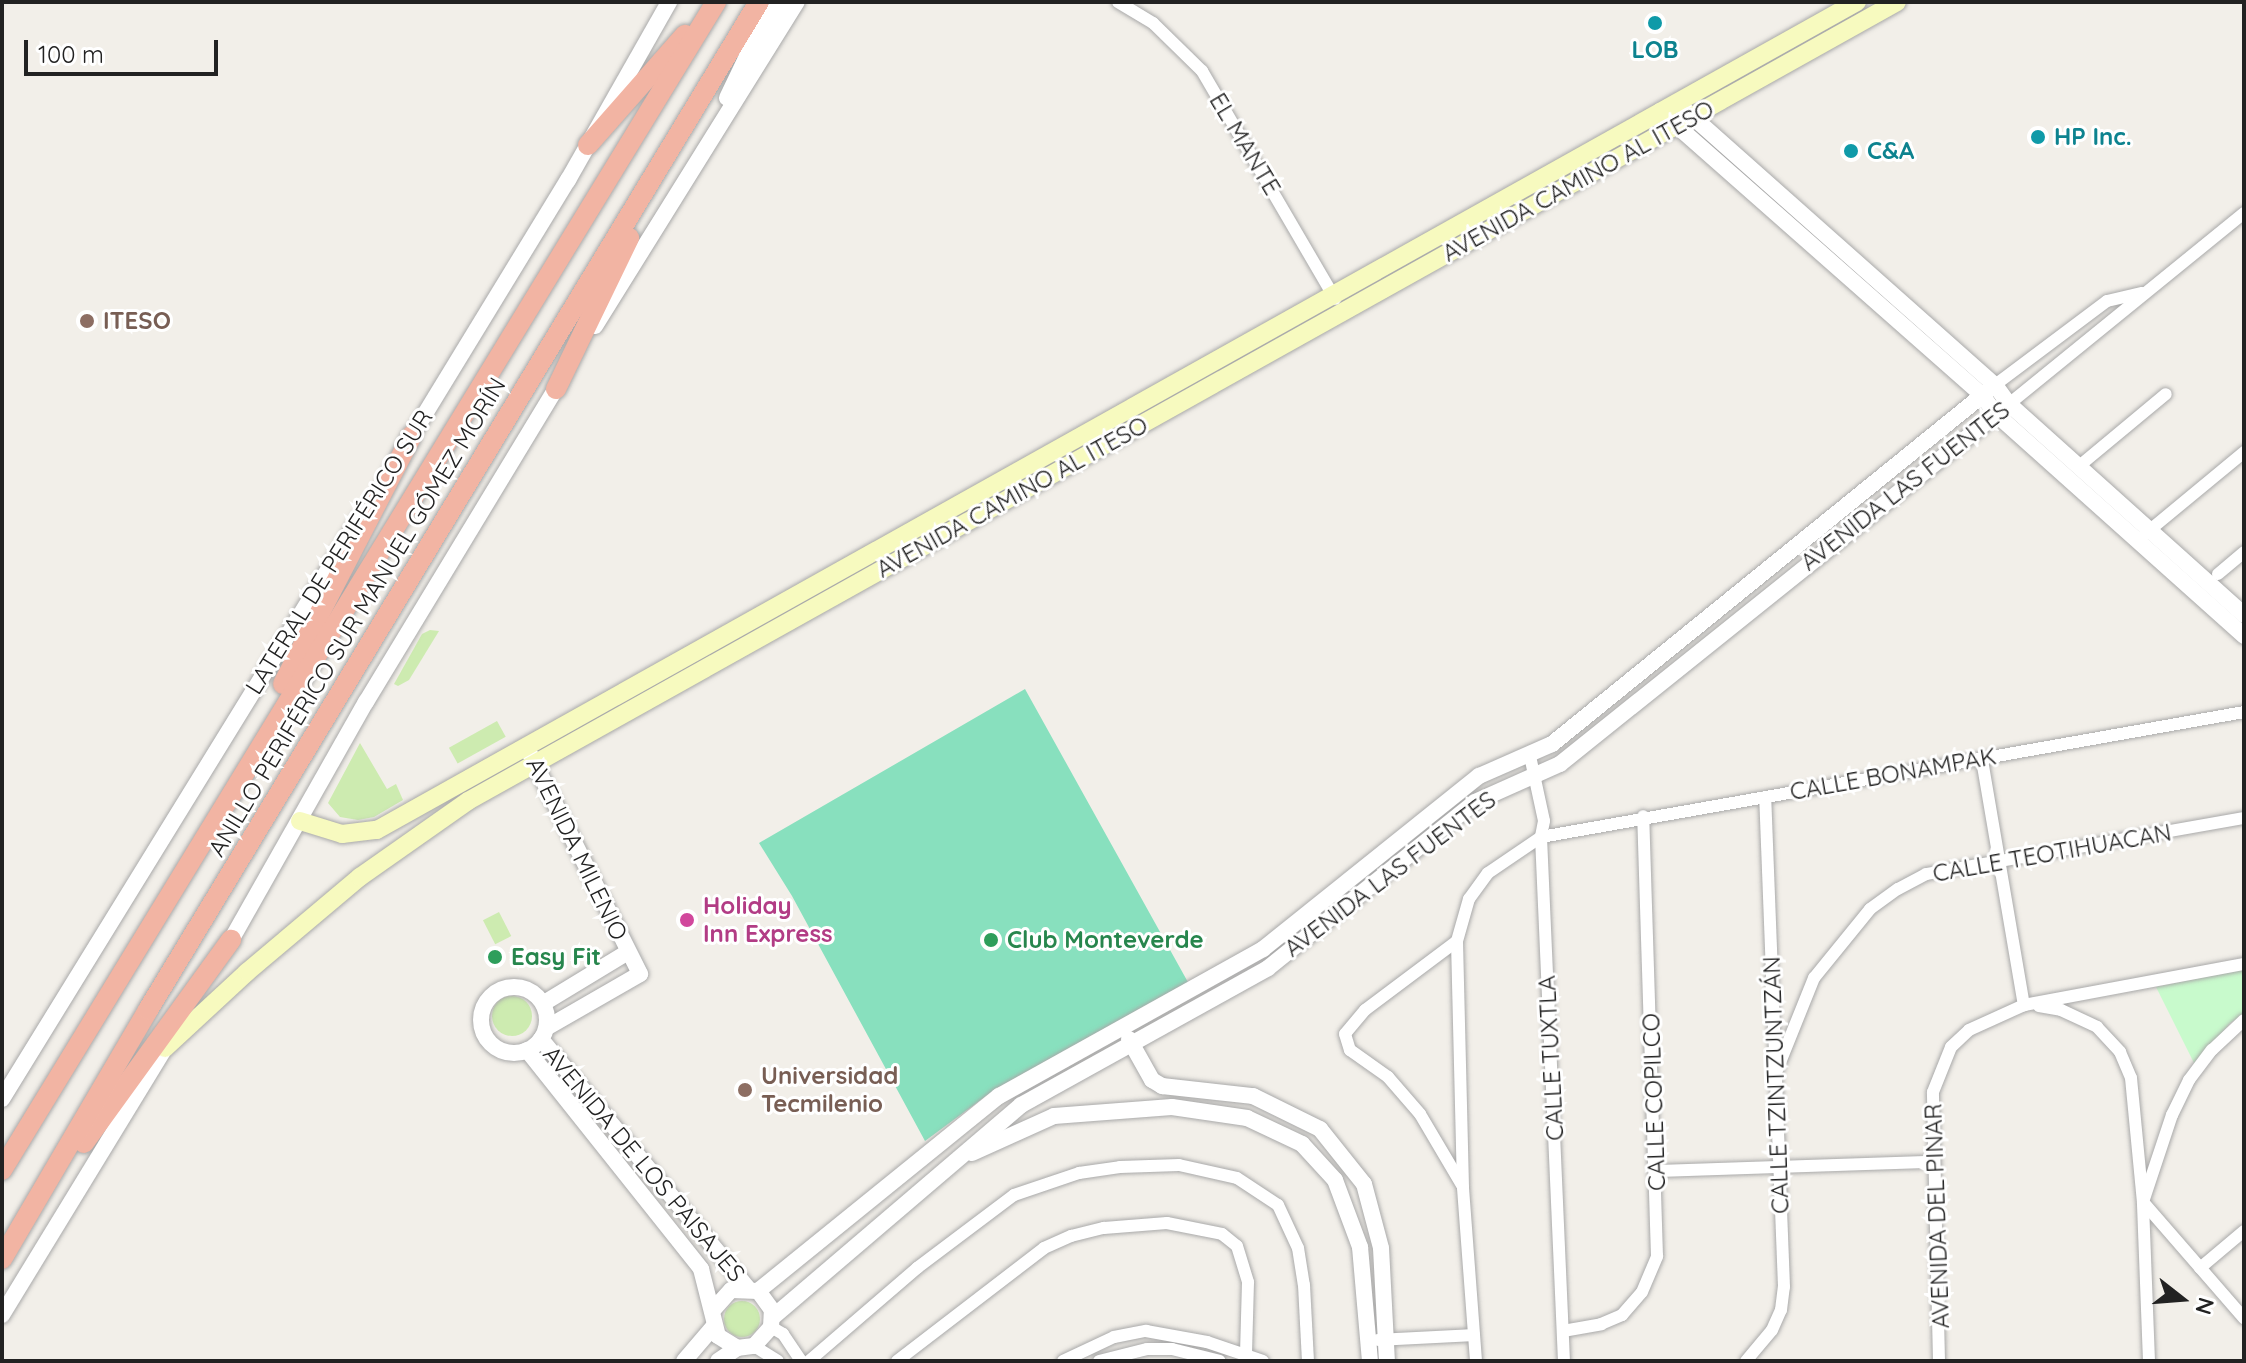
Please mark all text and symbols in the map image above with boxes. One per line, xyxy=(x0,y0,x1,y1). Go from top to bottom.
marker: LOB xyxy=(1646,14,1664,32)
scale bar xyxy=(28,24,222,74)
place label: LOB xyxy=(1631,36,1679,64)
text: 100 m xyxy=(38,39,104,69)
street label: EL MANTE xyxy=(1203,88,1287,200)
street label: AVENIDA CAMINO AL ITESO xyxy=(1437,94,1719,268)
place label: HP Inc. xyxy=(2054,123,2132,151)
marker: HP Inc. xyxy=(2029,128,2047,146)
place label: C&A xyxy=(1867,137,1914,165)
marker: C&A xyxy=(1842,142,1860,160)
place label: ITESO xyxy=(103,307,171,335)
marker: ITESO xyxy=(78,312,96,330)
street label: ANILLO PERIFÉRICO SUR MANUEL GÓMEZ MORÍN xyxy=(202,372,512,862)
street label: AVENIDA LAS FUENTES xyxy=(1795,395,2015,577)
street label: LATERAL DE PERIFÉRICO SUR xyxy=(239,404,439,700)
street label: AVENIDA CAMINO AL ITESO xyxy=(871,410,1153,584)
street label: CALLE BONAMPAK xyxy=(1788,742,1998,806)
street label: AVENIDA MILENIO xyxy=(520,753,634,945)
street label: AVENIDA LAS FUENTES xyxy=(1279,785,1501,963)
street label: CALLE TEOTIHUACAN xyxy=(1930,818,2174,888)
place label: Holiday Inn Express xyxy=(703,892,833,948)
marker: Holiday Inn Express xyxy=(678,911,696,929)
place label: Club Monteverde xyxy=(1007,926,1204,954)
marker: Club Monteverde xyxy=(982,931,1000,949)
place label: Easy Fit xyxy=(511,943,601,971)
marker: Easy Fit xyxy=(486,948,504,966)
street label: CALLE TZINTZUNTZÁN xyxy=(1757,956,1795,1214)
street label: CALLE TUXTLA xyxy=(1532,975,1570,1141)
street label: CALLE COPILCO xyxy=(1637,1013,1671,1191)
street label: AVENIDA DE LOS PAISAJES xyxy=(537,1040,751,1288)
place label: Universidad Tecmilenio xyxy=(761,1062,898,1118)
marker: Universidad Tecmilenio xyxy=(736,1081,754,1099)
street label: AVENIDA DEL PINAR xyxy=(1919,1103,1955,1329)
north arrow xyxy=(2142,1259,2222,1339)
text: N xyxy=(2189,1294,2221,1318)

